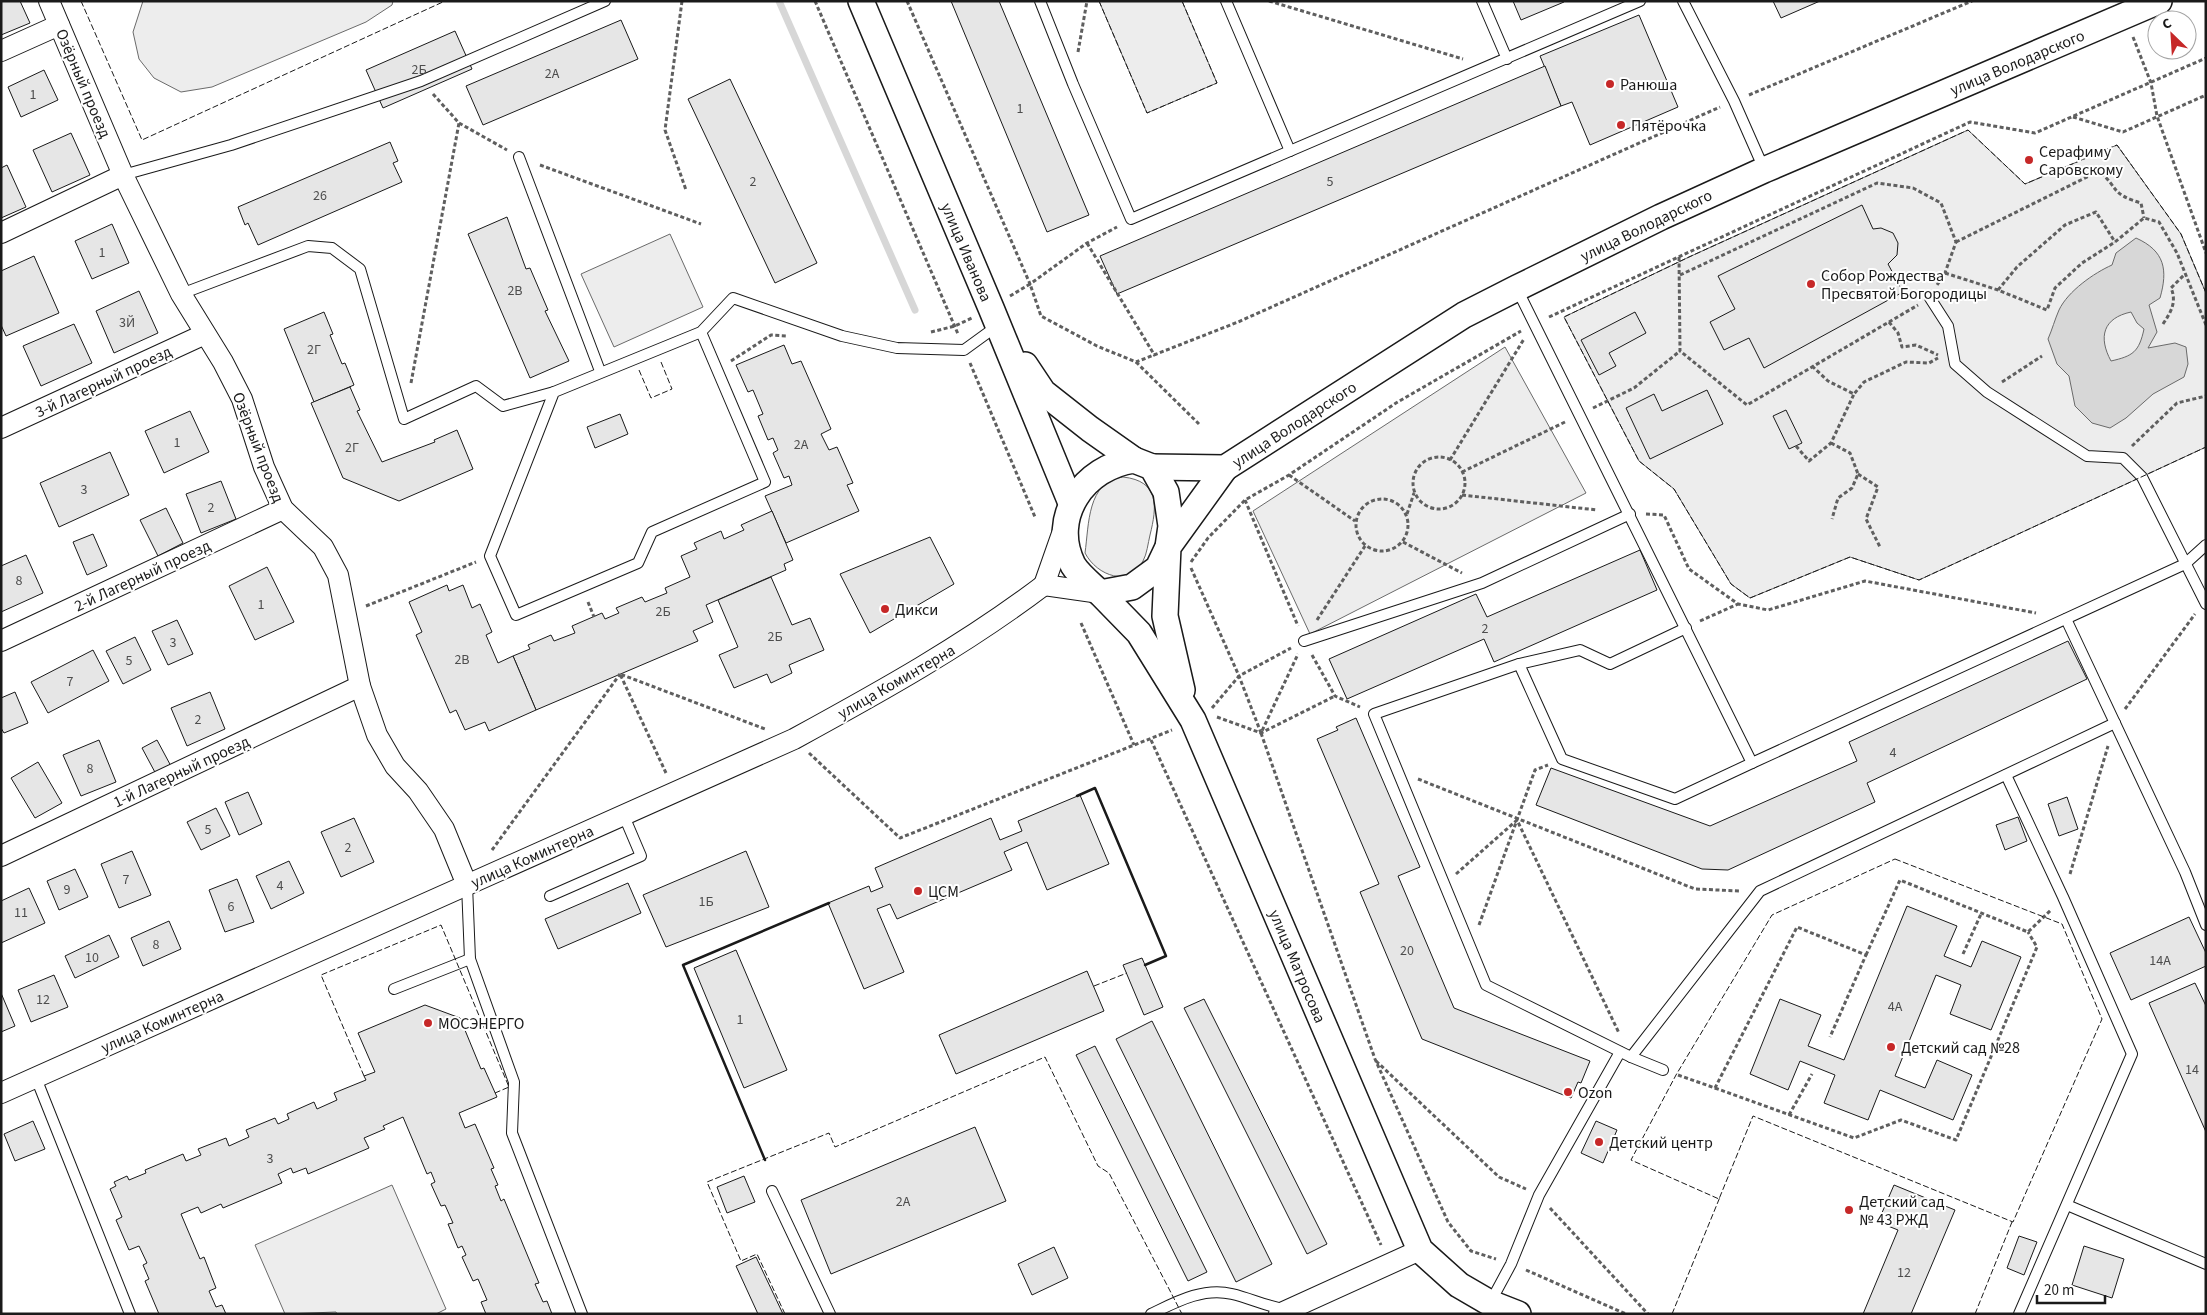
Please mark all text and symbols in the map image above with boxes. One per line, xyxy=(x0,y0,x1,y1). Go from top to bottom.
north arrow xyxy=(2147,10,2197,60)
text: С xyxy=(2159,13,2175,35)
street label: Озёрный проезд xyxy=(50,25,116,142)
street label: улица Володарского xyxy=(1947,25,2088,101)
house number: 2Б xyxy=(411,60,427,80)
house number: 2А xyxy=(545,64,560,84)
place label: Ранюша xyxy=(1620,74,1677,96)
marker: Ранюша xyxy=(1604,78,1616,90)
house number: 1 xyxy=(30,85,37,105)
house number: 1 xyxy=(1017,99,1024,119)
place label: Пятёрочка xyxy=(1631,115,1706,137)
marker: Пятёрочка xyxy=(1615,119,1627,131)
place label: Серафиму Саровскому xyxy=(2039,141,2124,181)
marker: Серафиму Саровскому xyxy=(2023,154,2035,166)
house number: 2 xyxy=(750,172,757,192)
house number: 5 xyxy=(1327,172,1334,192)
street label: улица Володарского xyxy=(1577,184,1716,267)
house number: 26 xyxy=(313,186,327,206)
street label: улица Иванова xyxy=(935,199,997,305)
house number: 1 xyxy=(99,243,106,263)
place label: Собор Рождества Пресвятой Богородицы xyxy=(1821,265,1987,305)
marker: Собор Рождества Пресвятой Богородицы xyxy=(1805,278,1817,290)
house number: 2В xyxy=(507,281,523,301)
house number: 3Й xyxy=(119,313,135,333)
street label: 3-й Лагерный проезд xyxy=(32,340,176,423)
house number: 2Г xyxy=(307,340,321,360)
street label: улица Володарского xyxy=(1228,376,1361,473)
street label: Озёрный проезд xyxy=(227,389,289,506)
house number: 1 xyxy=(174,433,181,453)
house number: 2А xyxy=(794,435,809,455)
house number: 2Г xyxy=(345,438,359,458)
house number: 3 xyxy=(81,480,88,500)
house number: 2 xyxy=(208,498,215,518)
street label: 2-й Лагерный проезд xyxy=(71,534,215,617)
house number: 8 xyxy=(16,571,23,591)
house number: 1 xyxy=(258,595,265,615)
place label: Дикси xyxy=(895,599,938,621)
house number: 2Б xyxy=(655,602,671,622)
marker: Дикси xyxy=(879,603,891,615)
house number: 2 xyxy=(1482,619,1489,639)
house number: 2Б xyxy=(767,627,783,647)
house number: 3 xyxy=(170,633,177,653)
street label: улица Коминтерна xyxy=(834,639,959,724)
house number: 2В xyxy=(454,650,470,670)
house number: 5 xyxy=(126,651,133,671)
house number: 7 xyxy=(67,672,74,692)
house number: 2 xyxy=(195,710,202,730)
street label: 1-й Лагерный проезд xyxy=(110,730,254,813)
house number: 4 xyxy=(1890,743,1897,763)
house number: 8 xyxy=(87,759,94,779)
house number: 5 xyxy=(205,820,212,840)
street label: улица Коминтерна xyxy=(468,820,597,894)
house number: 2 xyxy=(345,838,352,858)
house number: 7 xyxy=(123,870,130,890)
house number: 4 xyxy=(277,876,284,896)
house number: 9 xyxy=(64,880,71,900)
place label: ЦСМ xyxy=(928,881,959,903)
marker: ЦСМ xyxy=(912,885,924,897)
house number: 1Б xyxy=(698,892,714,912)
house number: 6 xyxy=(228,897,235,917)
house number: 11 xyxy=(14,903,28,923)
street label: улица Матросова xyxy=(1263,906,1331,1027)
house number: 8 xyxy=(153,935,160,955)
house number: 20 xyxy=(1400,941,1414,961)
house number: 10 xyxy=(85,948,99,968)
house number: 14А xyxy=(2149,951,2171,971)
street label: улица Коминтерна xyxy=(98,985,227,1059)
house number: 12 xyxy=(36,990,50,1010)
house number: 4А xyxy=(1888,997,1903,1017)
house number: 1 xyxy=(737,1010,744,1030)
place label: МОСЭНЕРГО xyxy=(438,1013,524,1035)
marker: МОСЭНЕРГО xyxy=(422,1017,434,1029)
place label: Детский сад №28 xyxy=(1901,1037,2020,1059)
marker: Детский сад №28 xyxy=(1885,1041,1897,1053)
house number: 14 xyxy=(2185,1060,2199,1080)
place label: Ozon xyxy=(1578,1082,1613,1104)
marker: Ozon xyxy=(1562,1086,1574,1098)
place label: Детский центр xyxy=(1609,1132,1713,1154)
marker: Детский центр xyxy=(1593,1136,1605,1148)
house number: 3 xyxy=(267,1149,274,1169)
place label: Детский сад № 43 РЖД xyxy=(1859,1191,1945,1231)
house number: 2А xyxy=(896,1192,911,1212)
marker: Детский сад № 43 РЖД xyxy=(1843,1204,1855,1216)
house number: 12 xyxy=(1897,1263,1911,1283)
scale bar xyxy=(2037,1272,2104,1304)
text: 20 m xyxy=(2044,1280,2074,1301)

